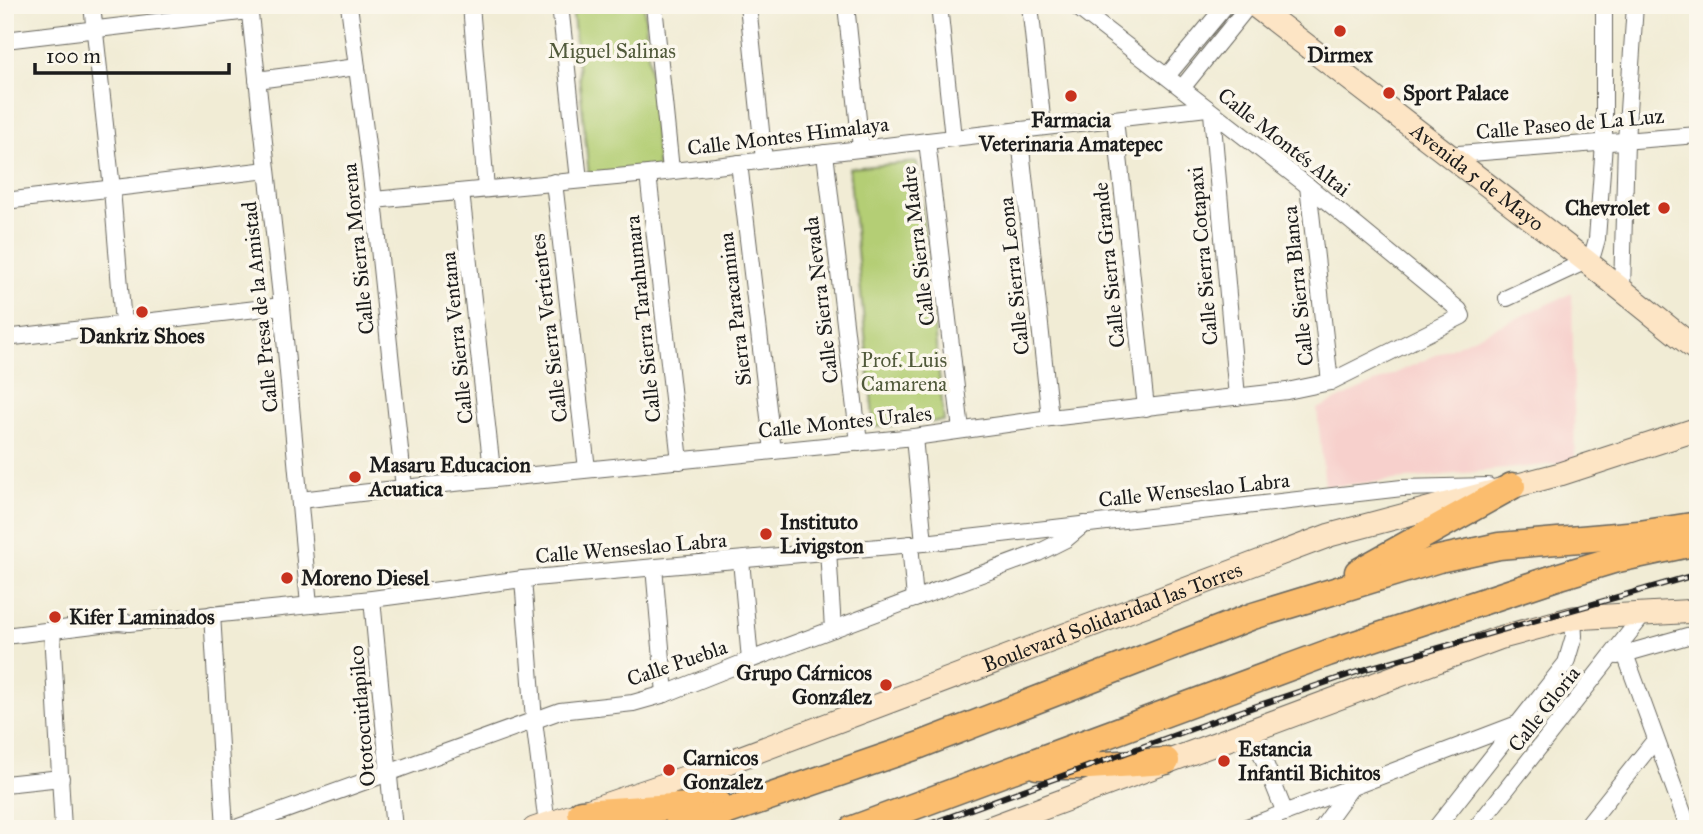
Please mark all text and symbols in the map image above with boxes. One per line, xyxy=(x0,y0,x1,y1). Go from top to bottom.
marker: Dirmex xyxy=(1332,23,1348,39)
scale bar xyxy=(35,32,229,76)
park label: Miguel Salinas xyxy=(548,38,676,64)
place label: Dirmex xyxy=(1307,42,1374,68)
text: 100 m xyxy=(46,43,101,69)
place label: Sport Palace xyxy=(1403,80,1509,106)
street label: Calle Montés Altai xyxy=(1212,82,1356,202)
marker: Sport Palace xyxy=(1381,85,1397,101)
marker: Farmacia Veterinaria Amatepec xyxy=(1063,88,1079,104)
street label: Calle Paseo de La Luz xyxy=(1475,103,1666,145)
place label: Farmacia Veterinaria Amatepec xyxy=(978,107,1163,157)
street label: Calle Montes Himalaya xyxy=(686,111,890,161)
street label: Avenida 5 de Mayo xyxy=(1405,117,1549,237)
street label: Calle Sierra Morena xyxy=(336,162,380,336)
street label: Calle Sierra Madre xyxy=(895,164,941,327)
street label: Calle Sierra Cotapaxi xyxy=(1182,165,1224,346)
street label: Calle Sierra Grande xyxy=(1087,181,1131,349)
place label: Chevrolet xyxy=(1565,195,1651,221)
street label: Calle Sierra Leona xyxy=(993,196,1035,356)
street label: Calle Presa de la Amistad xyxy=(236,200,284,414)
marker: Chevrolet xyxy=(1656,200,1672,216)
street label: Calle Sierra Blanca xyxy=(1277,204,1319,367)
street label: Calle Sierra Tarahumara xyxy=(619,214,667,424)
street label: Calle Sierra Nevada xyxy=(798,215,844,385)
street label: Sierra Paracamina xyxy=(713,231,757,387)
street label: Calle Sierra Vertientes xyxy=(525,232,573,424)
street label: Calle Sierra Ventana xyxy=(435,250,479,425)
marker: Dankriz Shoes xyxy=(134,304,150,320)
place label: Dankriz Shoes xyxy=(79,323,205,349)
park label: Prof. Luis Camarena xyxy=(861,347,947,397)
street label: Calle Montes Urales xyxy=(757,400,933,444)
place label: Masaru Educacion Acuatica xyxy=(367,452,532,502)
street label: Calle Wenseslao Labra xyxy=(1097,467,1291,513)
marker: Masaru Educacion Acuatica xyxy=(347,469,363,485)
place label: Instituto Livigston xyxy=(780,509,865,559)
marker: Instituto Livigston xyxy=(758,526,774,542)
street label: Calle Wenseslao Labra xyxy=(534,527,728,569)
street label: Boulevard Solidaridad las Torres xyxy=(979,556,1246,678)
place label: Moreno Diesel xyxy=(301,565,431,591)
marker: Moreno Diesel xyxy=(279,570,295,586)
place label: Kifer Laminados xyxy=(69,604,215,630)
marker: Kifer Laminados xyxy=(47,609,63,625)
street label: Calle Puebla xyxy=(623,634,731,692)
street label: Ototocuitlapilco xyxy=(343,644,381,788)
place label: Grupo Cárnicos González xyxy=(736,660,872,710)
street label: Calle Gloria xyxy=(1502,661,1586,757)
marker: Grupo Cárnicos González xyxy=(878,677,894,693)
place label: Estancia Infantil Bichitos xyxy=(1238,736,1381,786)
place label: Carnicos Gonzalez xyxy=(683,745,763,795)
marker: Estancia Infantil Bichitos xyxy=(1216,753,1232,769)
marker: Carnicos Gonzalez xyxy=(661,762,677,778)

